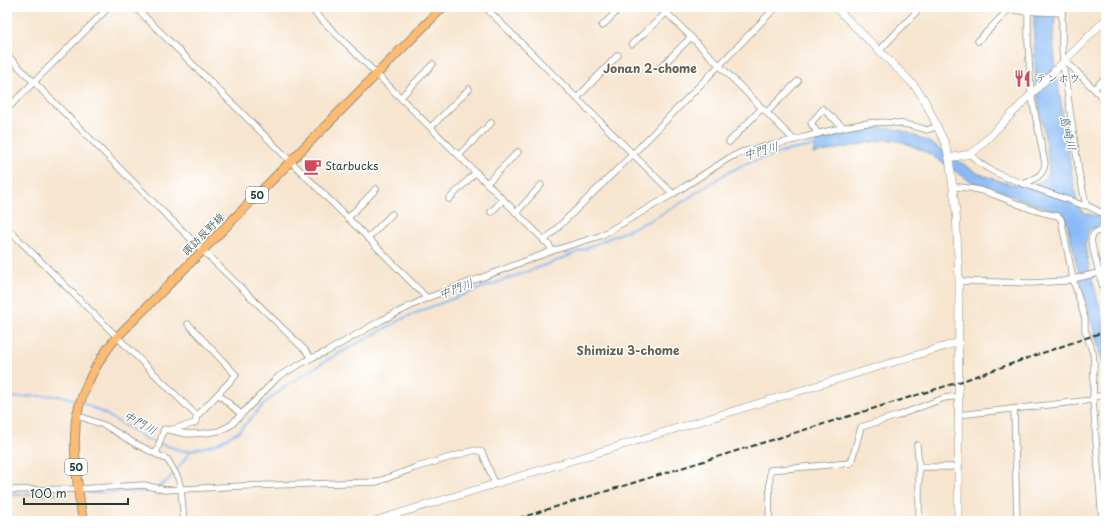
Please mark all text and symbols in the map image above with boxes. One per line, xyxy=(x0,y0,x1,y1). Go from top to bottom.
district label: Jonan 2-chome xyxy=(603,59,697,77)
restaurant icon: テンホウ xyxy=(1013,68,1033,88)
place label: テンホウ xyxy=(1036,69,1080,86)
water label: 島崎川 xyxy=(1056,113,1082,152)
water label: 中門川 xyxy=(741,136,781,164)
cafe icon: Starbucks xyxy=(302,156,322,176)
place label: Starbucks xyxy=(325,157,378,174)
road number: 50 xyxy=(246,187,268,203)
street label: 諏訪辰野線 xyxy=(177,208,228,259)
water label: 中門川 xyxy=(436,273,476,303)
district label: Shimizu 3-chome xyxy=(577,341,680,359)
water label: 中門川 xyxy=(120,406,161,439)
road number: 50 xyxy=(65,459,87,475)
scale bar xyxy=(24,480,128,506)
text: 100 m xyxy=(30,484,67,502)

